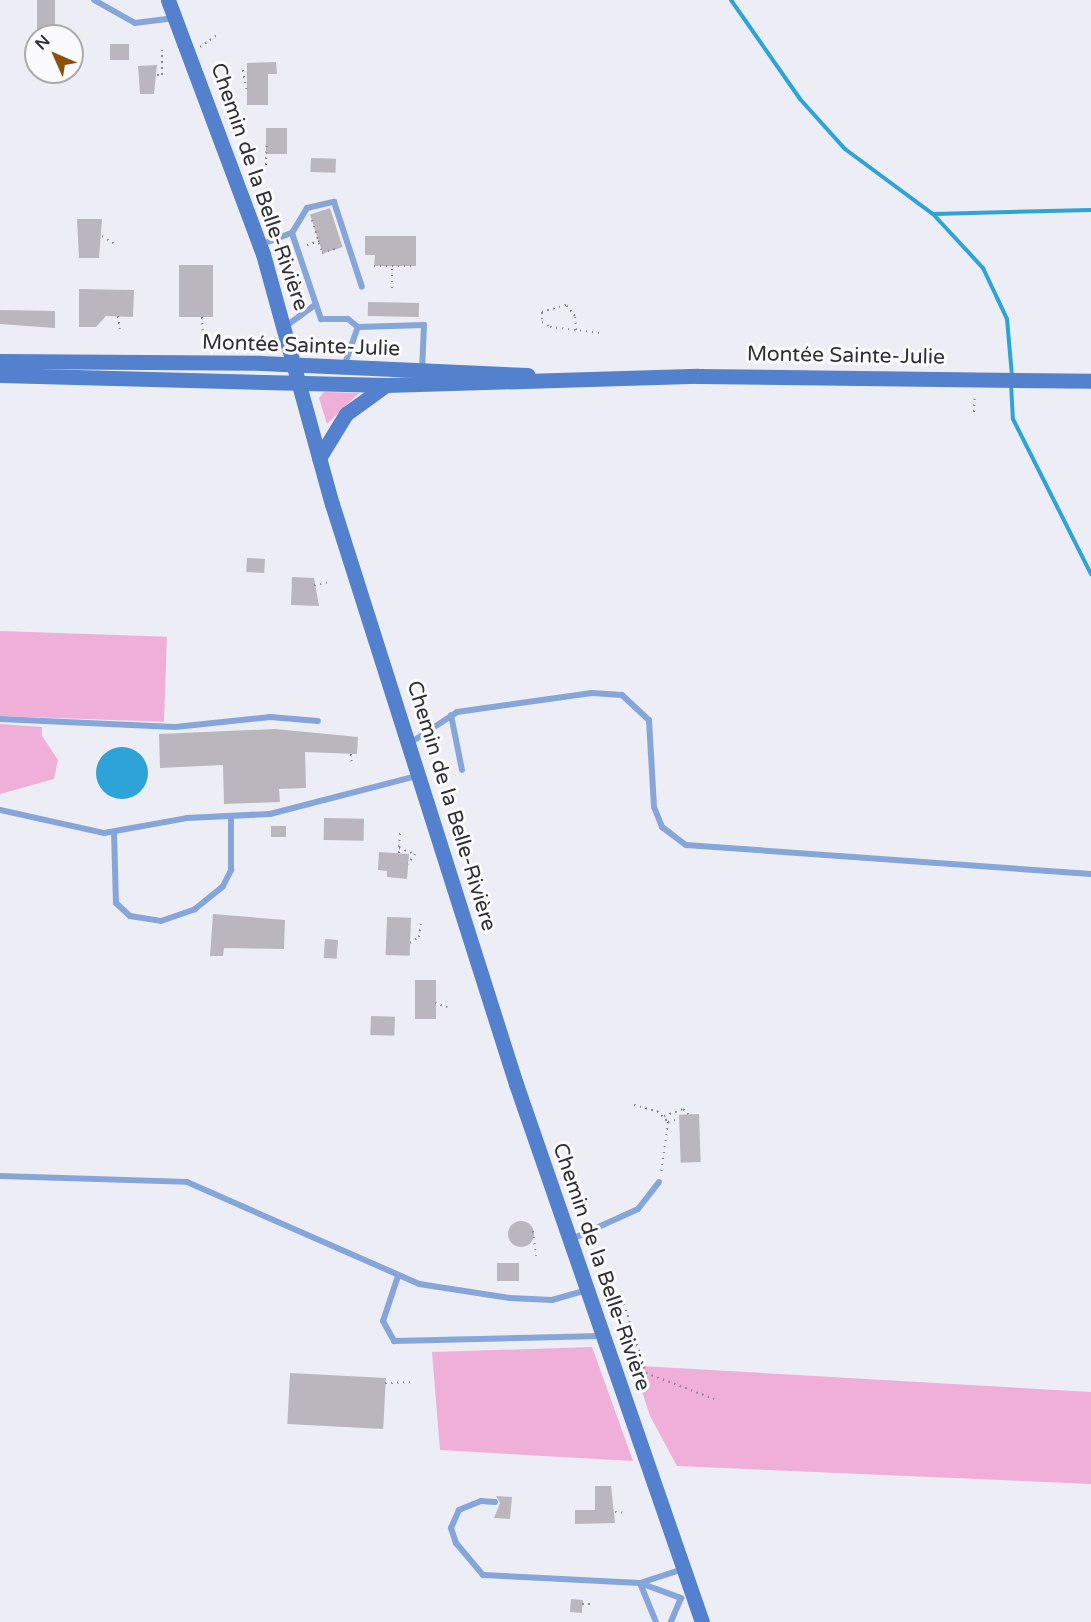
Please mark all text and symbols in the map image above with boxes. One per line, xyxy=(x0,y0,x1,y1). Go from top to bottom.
north arrow xyxy=(24,24,84,84)
text: N xyxy=(31,31,54,54)
street label: Chemin de la Belle-Rivière xyxy=(205,60,313,314)
street label: Montée Sainte-Julie xyxy=(202,330,400,362)
street label: Montée Sainte-Julie xyxy=(747,342,945,370)
street label: Chemin de la Belle-Rivière xyxy=(401,678,501,934)
street label: Chemin de la Belle-Rivière xyxy=(547,1140,655,1394)

